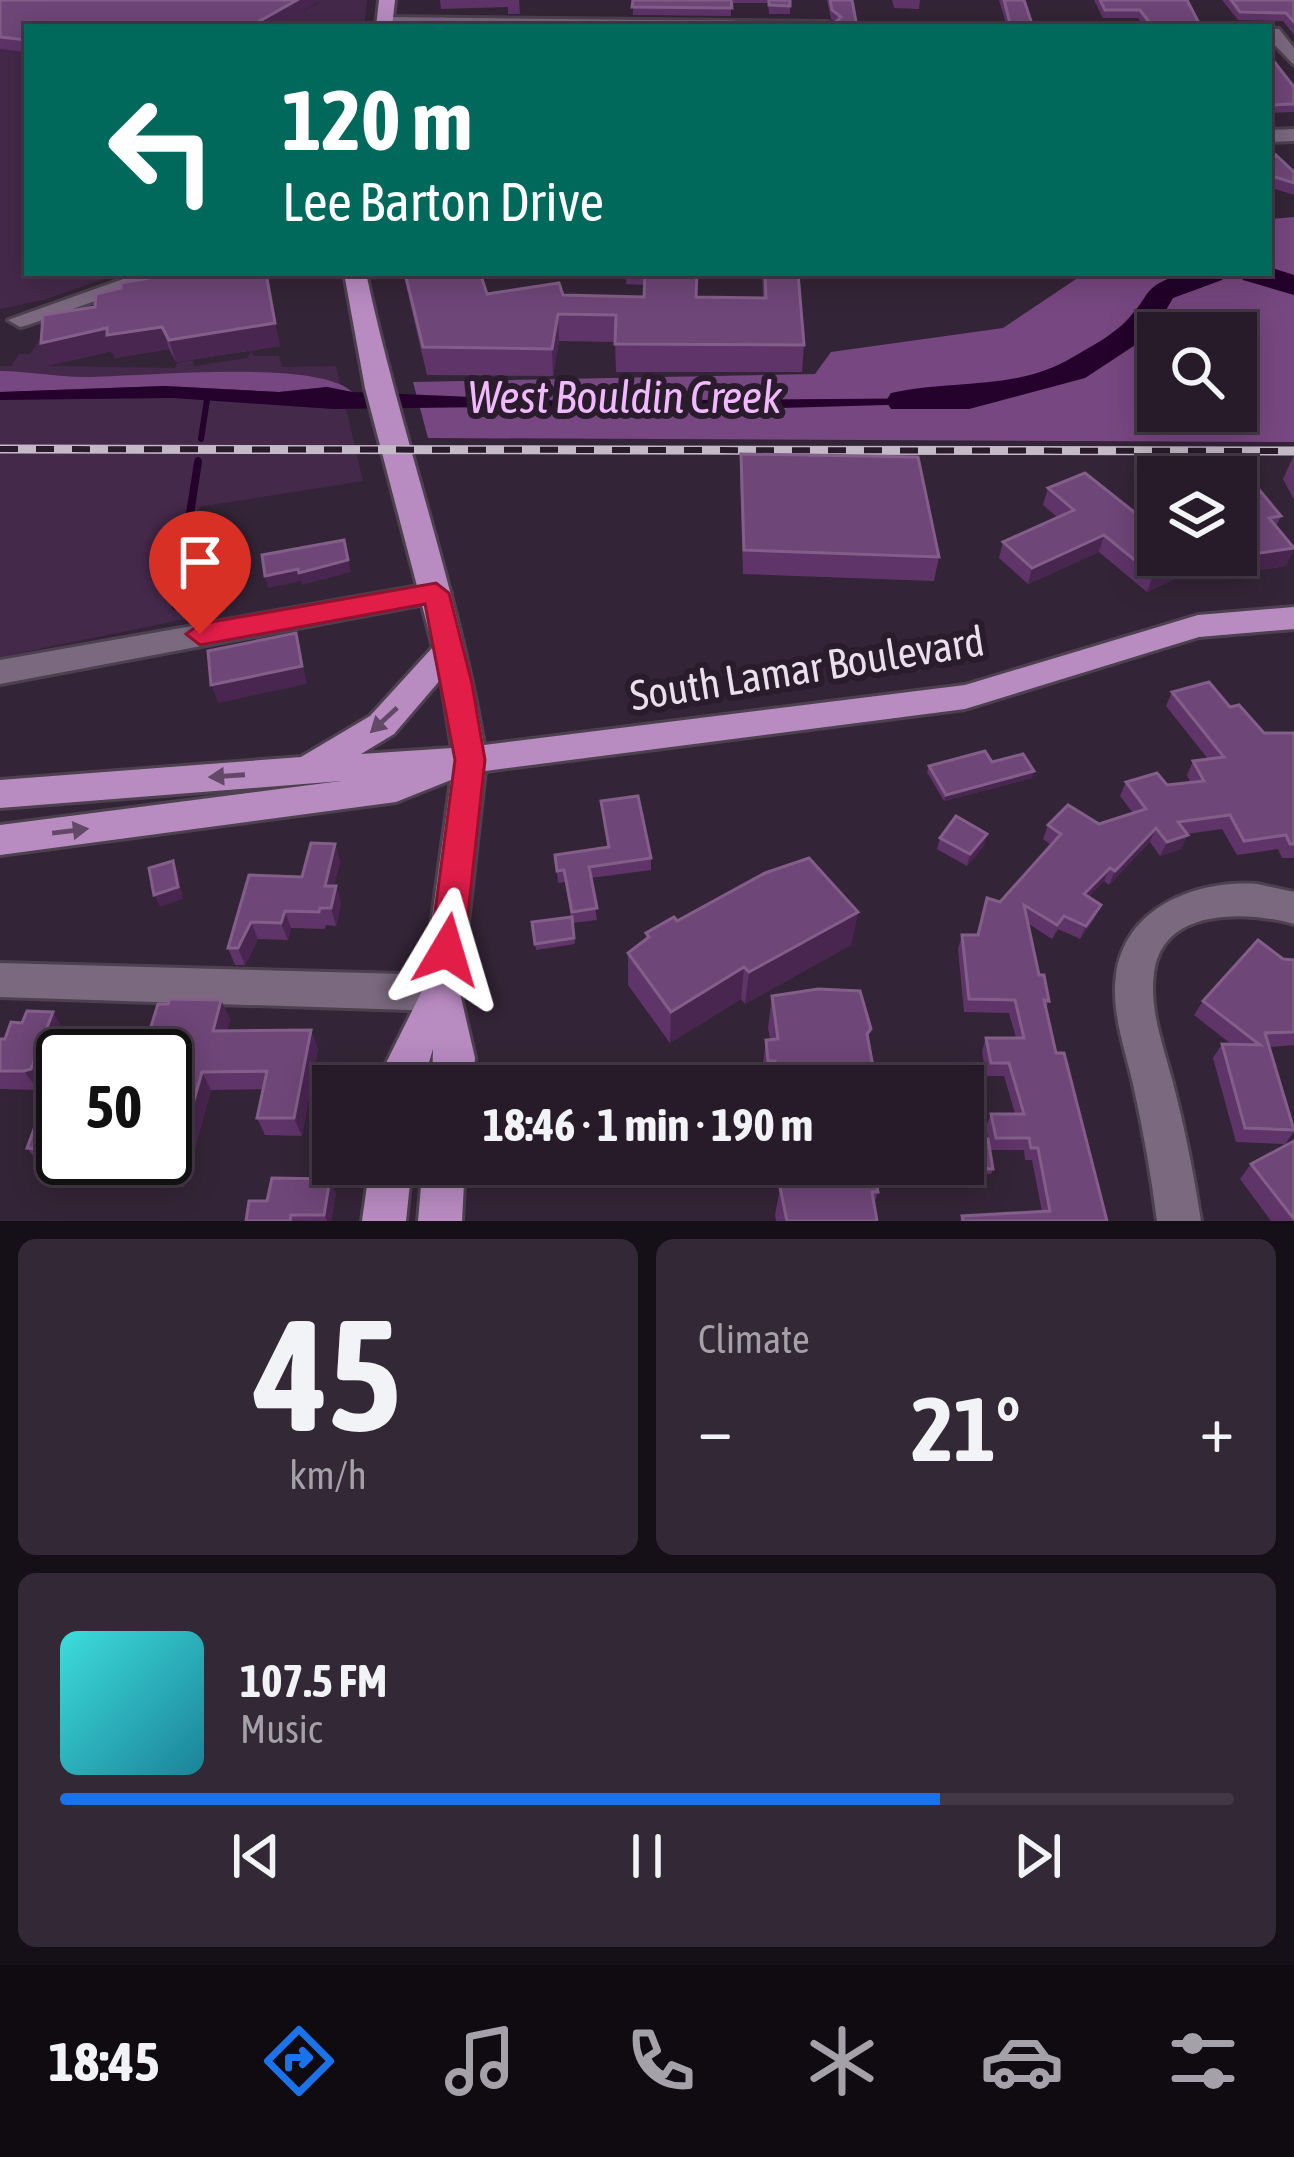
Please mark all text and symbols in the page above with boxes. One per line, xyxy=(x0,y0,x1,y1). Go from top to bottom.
icon: left xyxy=(84,72,240,228)
text: 120 m xyxy=(282,72,472,168)
text: Lee Barton Drive xyxy=(282,171,604,232)
map controls xyxy=(1137,312,1257,576)
button: search xyxy=(1137,312,1257,432)
water label: West Bouldin Creek xyxy=(468,371,783,423)
button: layers xyxy=(1137,456,1257,576)
pin xyxy=(149,511,251,634)
icon: arrive xyxy=(167,529,233,595)
street label: South Lamar Boulevard xyxy=(627,616,987,720)
one-way arrow xyxy=(370,705,399,733)
one-way arrow xyxy=(208,766,245,785)
one-way arrow xyxy=(52,822,90,841)
position arrow xyxy=(384,887,510,1013)
speed limit sign: 50 xyxy=(36,1029,192,1185)
text: 18:46 · 1 min · 190 m xyxy=(483,1099,813,1151)
text: 45 xyxy=(255,1285,401,1464)
text: Climate xyxy=(698,1317,810,1361)
text: 21° xyxy=(911,1377,1021,1480)
text: − xyxy=(698,1390,732,1466)
text: + xyxy=(1200,1390,1234,1466)
text: km/h xyxy=(289,1453,367,1497)
text: 107.5 FM xyxy=(240,1655,387,1707)
text: Music xyxy=(240,1707,322,1751)
icon: previous xyxy=(223,1823,289,1889)
icon: pause xyxy=(614,1823,680,1889)
icon: next xyxy=(1005,1823,1071,1889)
icon: directions xyxy=(257,2019,341,2103)
icon: music xyxy=(438,2019,522,2103)
icon: phone xyxy=(619,2019,703,2103)
icon: climate xyxy=(800,2019,884,2103)
icon: car xyxy=(980,2019,1064,2103)
icon: filters xyxy=(1161,2019,1245,2103)
text: 18:45 xyxy=(48,2031,160,2092)

